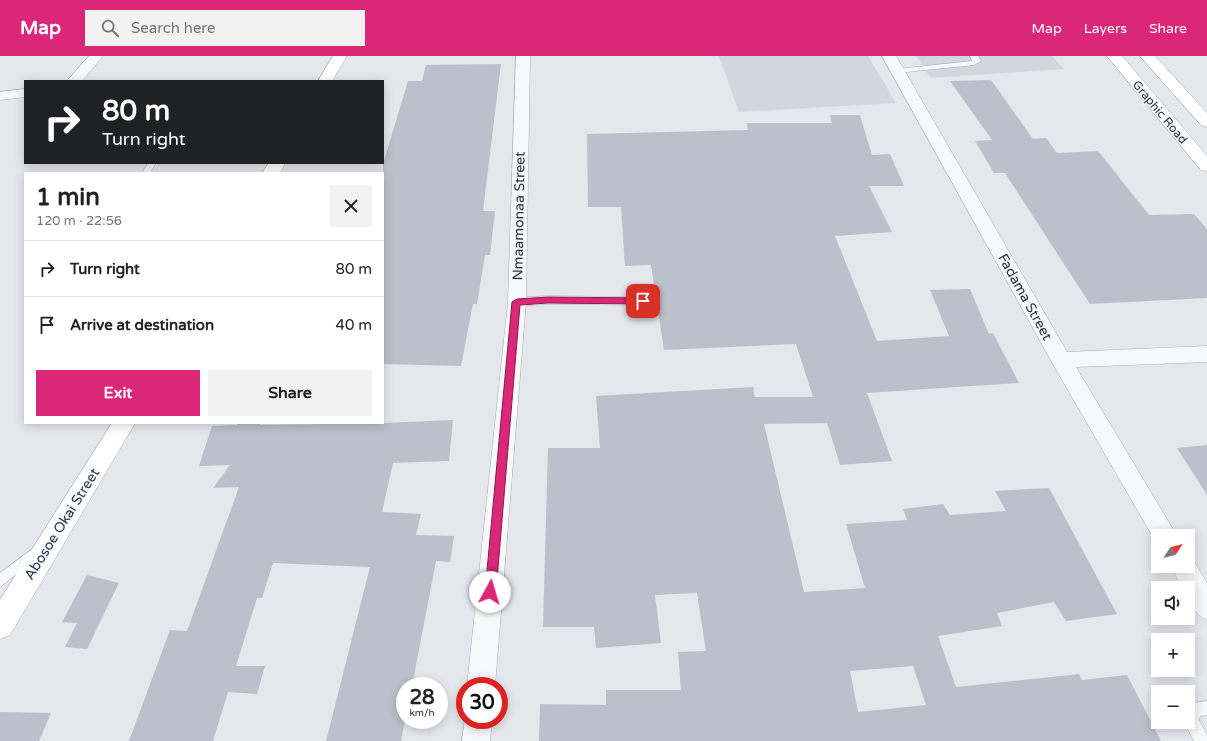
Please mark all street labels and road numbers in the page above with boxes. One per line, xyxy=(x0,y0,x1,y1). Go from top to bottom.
street label: Graphic Road xyxy=(1130,78,1190,146)
street label: Nmaamonaa Street xyxy=(509,151,529,281)
street label: Fadama Street xyxy=(994,251,1056,344)
street label: Abosoe Okai Street xyxy=(21,465,104,583)

